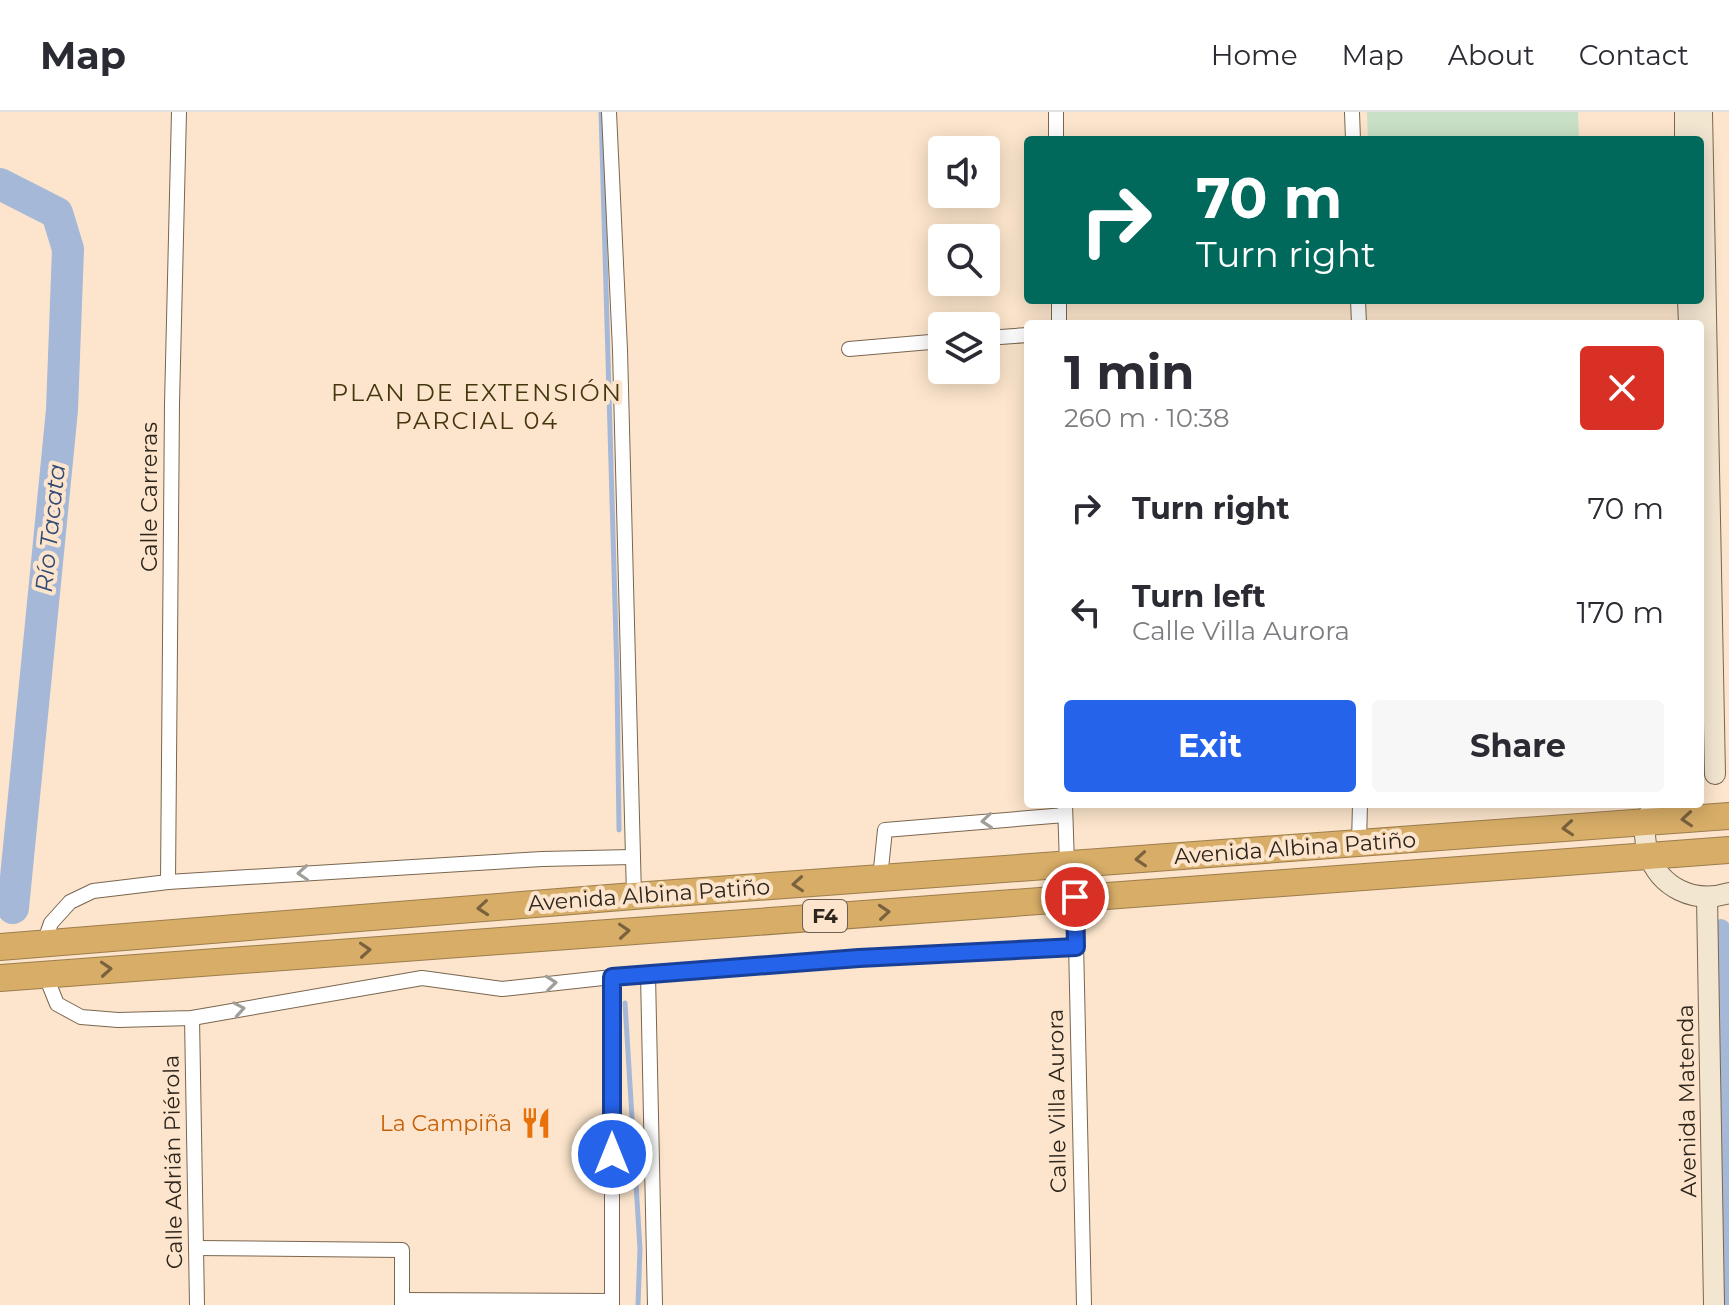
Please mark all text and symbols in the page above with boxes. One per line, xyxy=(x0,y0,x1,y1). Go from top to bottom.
text: Map xyxy=(40,32,126,79)
text: Home xyxy=(1211,38,1298,72)
text: Map xyxy=(1342,38,1404,72)
text: About xyxy=(1448,38,1535,72)
text: Contact xyxy=(1579,38,1689,72)
map controls xyxy=(928,136,1000,384)
button: sound xyxy=(928,136,1000,208)
text: 70 m xyxy=(1196,164,1342,232)
icon: right xyxy=(1064,168,1168,272)
button: search xyxy=(928,224,1000,296)
text: Turn right xyxy=(1196,232,1376,276)
button: layers xyxy=(928,312,1000,384)
text: 1 min xyxy=(1064,343,1194,401)
button: close xyxy=(1580,346,1664,430)
district label: PLAN DE EXTENSIÓN PARCIAL 04 xyxy=(331,378,623,435)
text: 260 m · 10:38 xyxy=(1064,402,1230,434)
street label: Calle Carreras xyxy=(136,422,163,572)
water label: Río Tacata xyxy=(29,462,71,594)
icon: right xyxy=(1064,486,1108,530)
text: Turn right xyxy=(1132,490,1289,527)
text: 70 m xyxy=(1587,490,1664,527)
text: Turn left xyxy=(1132,578,1265,615)
icon: left xyxy=(1064,590,1108,634)
text: 170 m xyxy=(1577,594,1664,631)
text: Calle Villa Aurora xyxy=(1132,615,1350,647)
button: Exit xyxy=(1064,700,1356,792)
button: Share xyxy=(1372,700,1664,792)
one-way arrow xyxy=(1680,810,1693,827)
one-way arrow xyxy=(980,813,993,830)
one-way arrow xyxy=(1561,819,1574,836)
street label: Avenida Albina Patiño xyxy=(1173,826,1417,870)
one-way arrow xyxy=(1134,850,1147,867)
pin xyxy=(1041,863,1109,931)
one-way arrow xyxy=(296,864,309,881)
street label: Avenida Albina Patiño xyxy=(527,873,771,917)
one-way arrow xyxy=(791,875,804,892)
icon: arrive xyxy=(1053,875,1097,919)
one-way arrow xyxy=(476,899,489,916)
road number: F4 xyxy=(803,900,847,932)
one-way arrow xyxy=(878,904,891,921)
one-way arrow xyxy=(618,923,631,940)
one-way arrow xyxy=(359,942,372,959)
one-way arrow xyxy=(100,961,113,978)
one-way arrow xyxy=(545,975,558,992)
one-way arrow xyxy=(232,1002,245,1019)
street label: Avenida Matenda xyxy=(1672,1004,1702,1198)
street label: Calle Villa Aurora xyxy=(1042,1009,1072,1193)
street label: Calle Adrián Piérola xyxy=(158,1055,188,1269)
restaurant icon: La Campiña xyxy=(519,1106,553,1140)
place label: La Campiña xyxy=(380,1110,512,1137)
position arrow xyxy=(570,1112,654,1196)

